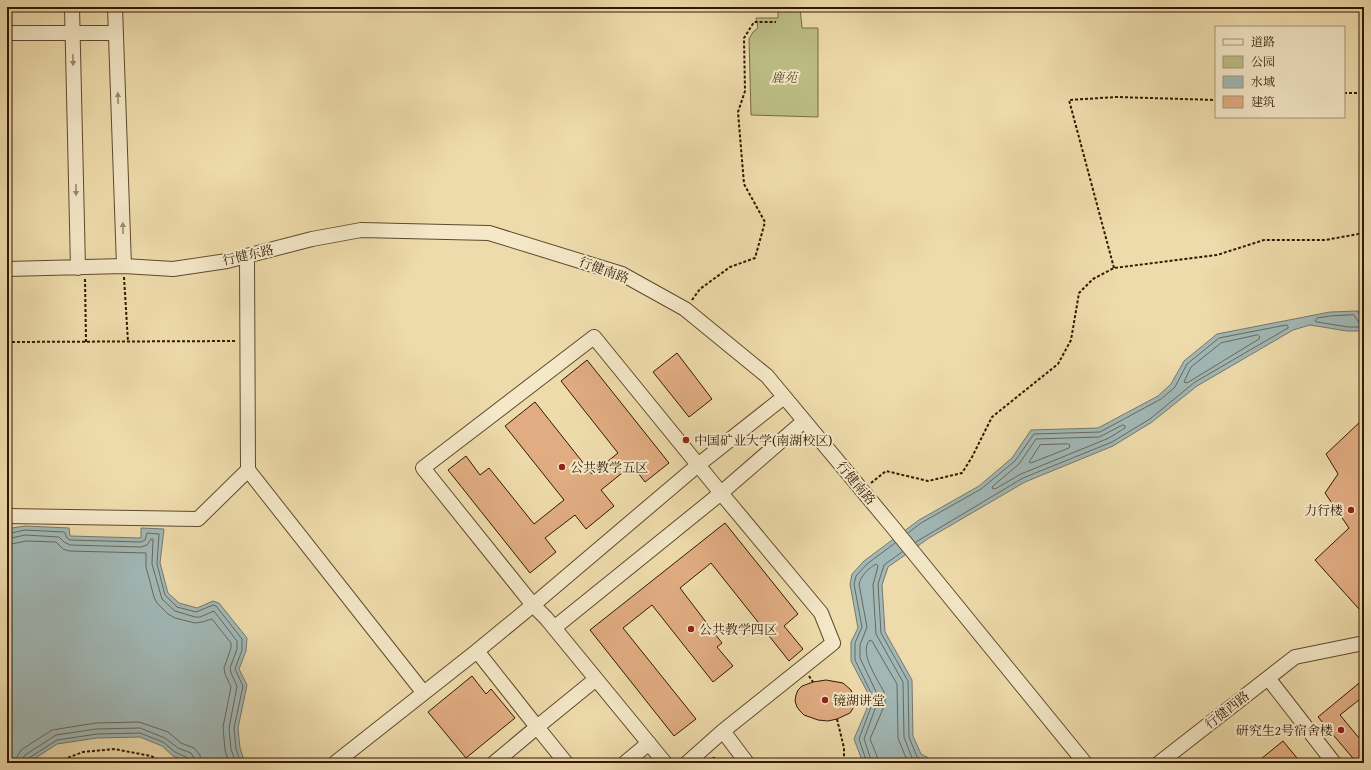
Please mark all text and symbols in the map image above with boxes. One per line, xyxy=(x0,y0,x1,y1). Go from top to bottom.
legend xyxy=(1215,26,1345,118)
text: 道路 xyxy=(1251,33,1275,50)
text: 公园 xyxy=(1251,53,1275,70)
one-way arrow xyxy=(70,54,76,67)
park label: 鹿苑 xyxy=(771,68,799,87)
text: 水域 xyxy=(1251,73,1275,90)
one-way arrow xyxy=(115,92,122,104)
text: 建筑 xyxy=(1251,93,1275,110)
one-way arrow xyxy=(73,184,79,197)
one-way arrow xyxy=(119,222,126,234)
street label: 行健东路 xyxy=(221,240,275,270)
street label: 行健南路 xyxy=(576,252,632,288)
place label: 中国矿业大学(南湖校区) xyxy=(694,431,832,450)
marker: 中国矿业大学(南湖校区) xyxy=(681,435,691,445)
street label: 行健南路 xyxy=(832,457,880,509)
place label: 公共教学五区 xyxy=(570,458,648,477)
marker: 公共教学五区 xyxy=(557,462,567,472)
place label: 力行楼 xyxy=(1304,501,1343,520)
marker: 力行楼 xyxy=(1346,505,1356,515)
place label: 公共教学四区 xyxy=(699,620,777,639)
marker: 公共教学四区 xyxy=(686,624,696,634)
street label: 行健西路 xyxy=(1201,687,1253,733)
place label: 镜湖讲堂 xyxy=(833,691,885,710)
marker: 镜湖讲堂 xyxy=(820,695,830,705)
place label: 研究生2号宿舍楼 xyxy=(1236,721,1333,740)
marker: 研究生2号宿舍楼 xyxy=(1336,725,1346,735)

